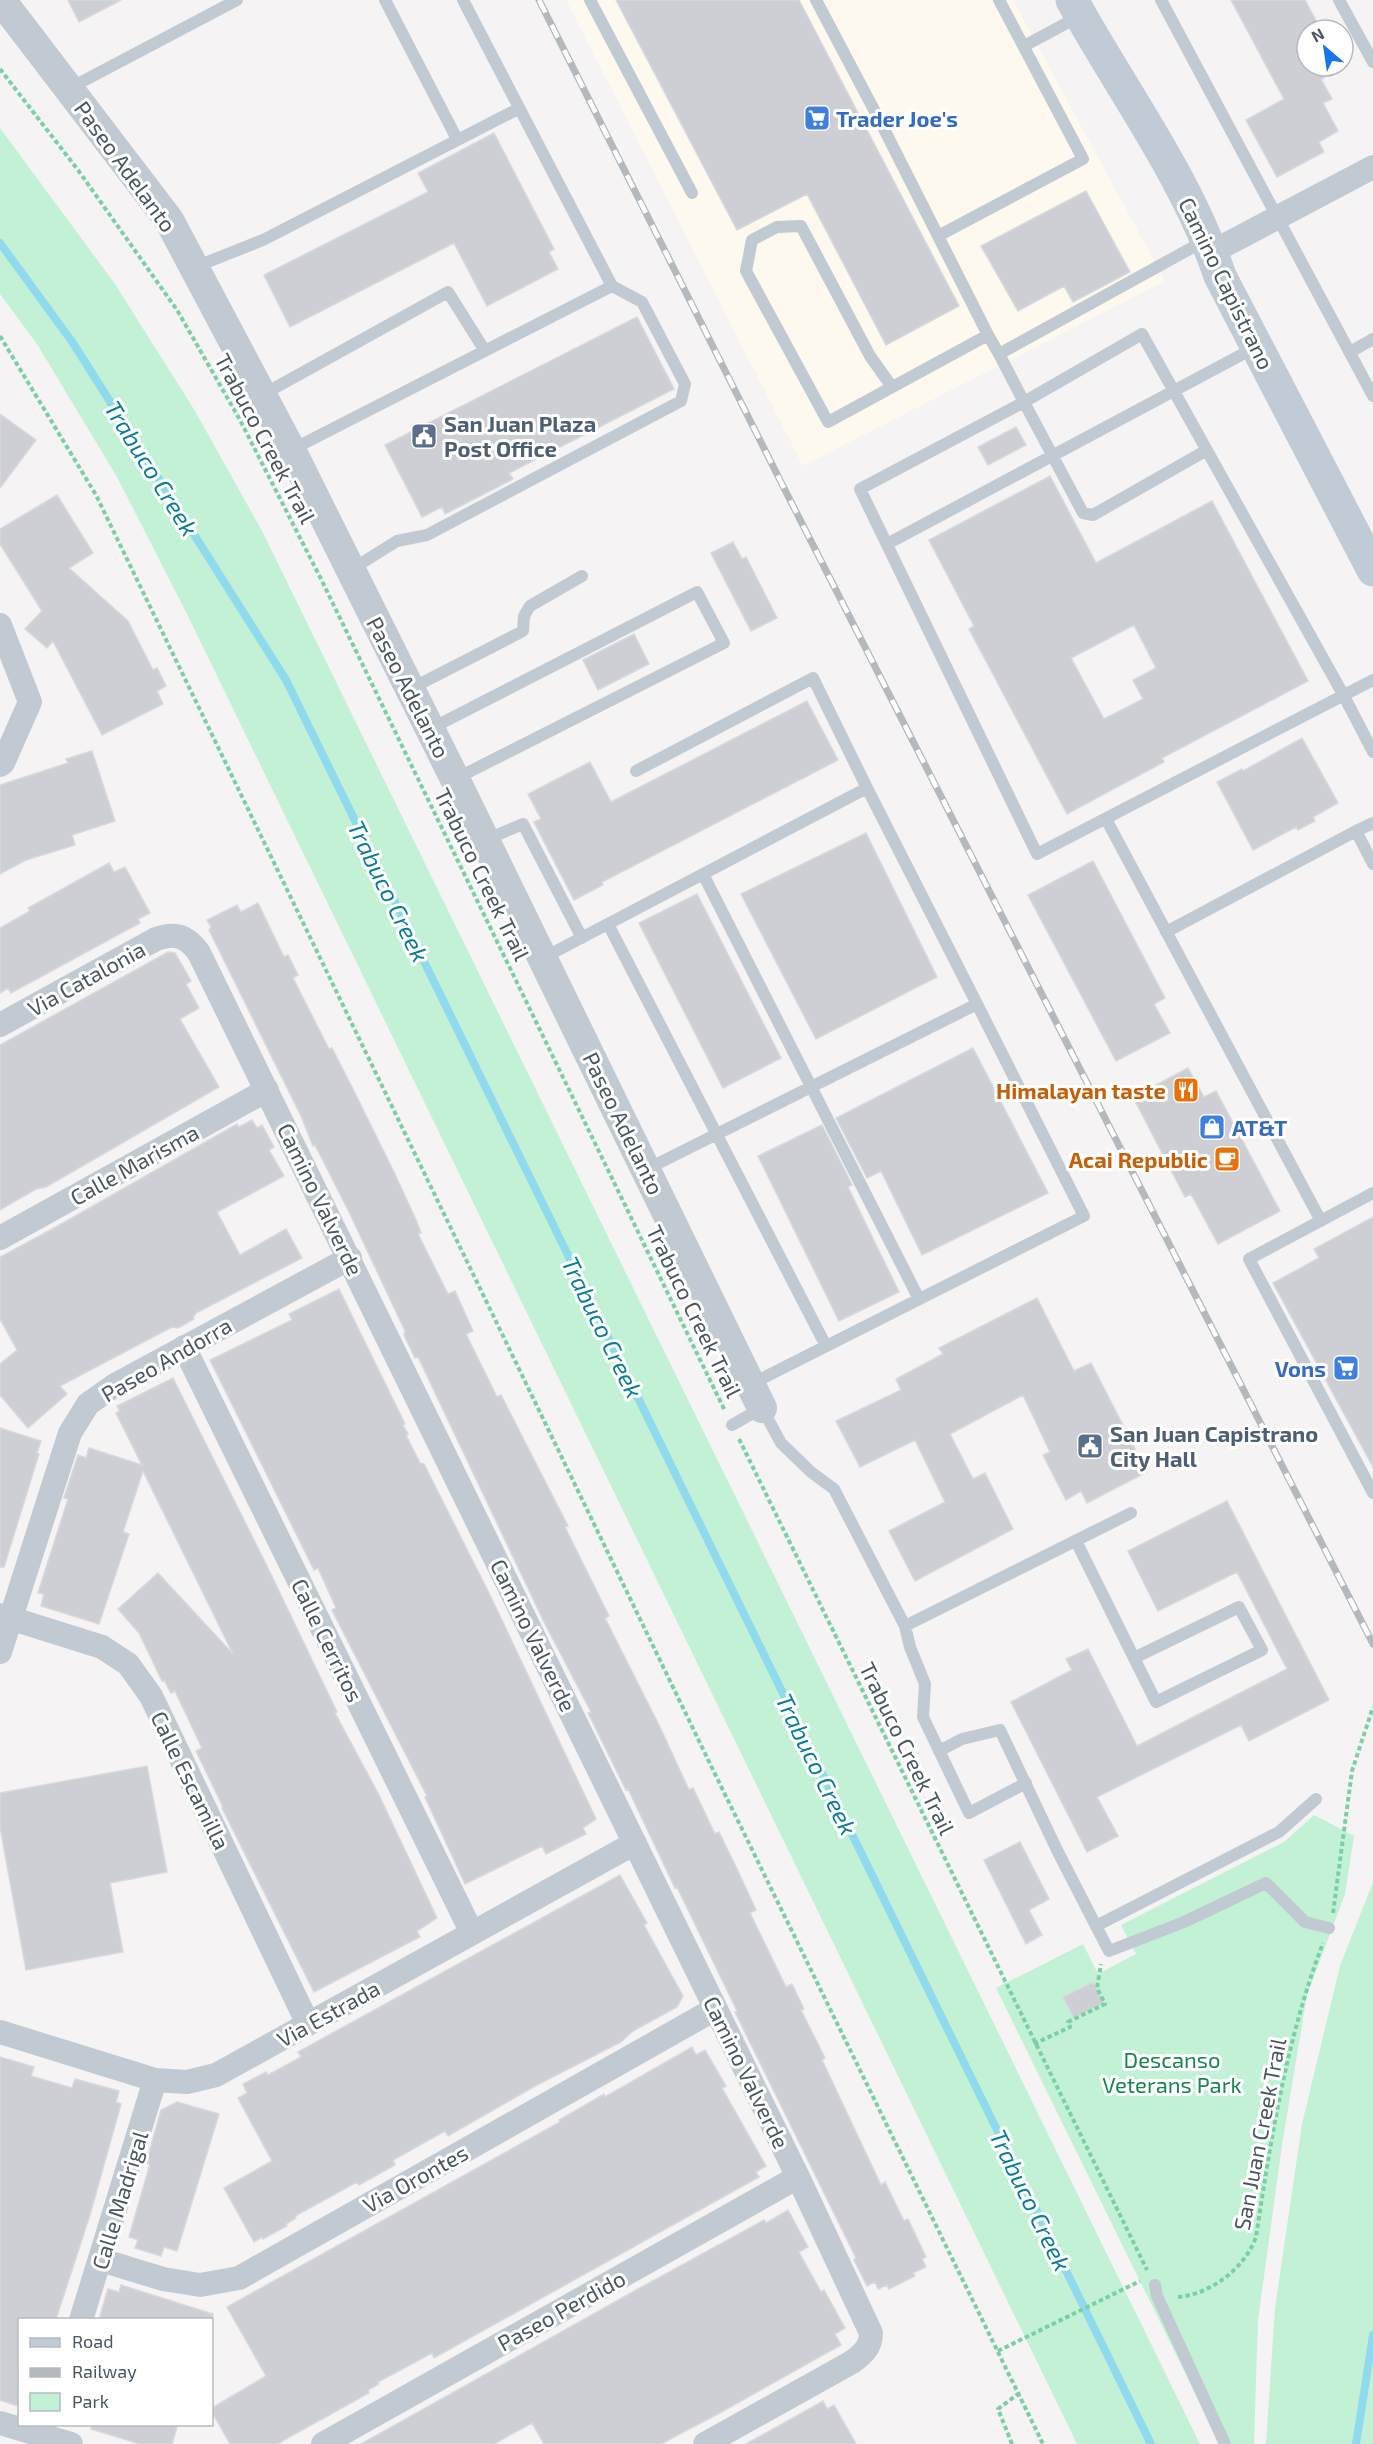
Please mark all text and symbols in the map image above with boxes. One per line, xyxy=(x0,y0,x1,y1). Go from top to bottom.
north arrow xyxy=(1295,18,1355,78)
text: N xyxy=(1308,23,1327,46)
street label: Paseo Adelanto xyxy=(70,96,182,236)
supermarket icon: Trader Joe's xyxy=(802,103,832,133)
place label: Trader Joe's xyxy=(836,105,958,131)
street label: Camino Capistrano xyxy=(1174,193,1280,373)
street label: Trabuco Creek Trail xyxy=(210,349,322,528)
water label: Trabuco Creek xyxy=(99,395,205,541)
place label: San Juan Plaza Post Office xyxy=(444,410,596,461)
public building icon: San Juan Plaza Post Office xyxy=(409,421,439,451)
street label: Paseo Adelanto xyxy=(362,612,456,762)
street label: Trabuco Creek Trail xyxy=(430,784,536,965)
water label: Trabuco Creek xyxy=(342,815,436,967)
street label: Via Catalonia xyxy=(23,935,149,1021)
street label: Paseo Adelanto xyxy=(578,1048,670,1198)
restaurant icon: Himalayan taste xyxy=(1171,1075,1201,1105)
place label: Himalayan taste xyxy=(996,1077,1166,1104)
shop icon: AT&T xyxy=(1197,1112,1227,1142)
place label: AT&T xyxy=(1232,1114,1287,1140)
street label: Calle Marisma xyxy=(65,1118,203,1210)
street label: Camino Valverde xyxy=(273,1119,369,1279)
cafe icon: Acai Republic xyxy=(1212,1144,1242,1174)
place label: Acai Republic xyxy=(1069,1146,1208,1172)
street label: Trabuco Creek Trail xyxy=(642,1221,748,1402)
water label: Trabuco Creek xyxy=(556,1251,650,1403)
street label: Paseo Andorra xyxy=(96,1311,236,1407)
supermarket icon: Vons xyxy=(1331,1353,1361,1383)
place label: Vons xyxy=(1275,1355,1326,1381)
place label: San Juan Capistrano City Hall xyxy=(1110,1420,1318,1472)
public building icon: San Juan Capistrano City Hall xyxy=(1075,1431,1105,1461)
street label: Camino Valverde xyxy=(486,1555,582,1715)
street label: Calle Cerritos xyxy=(287,1574,369,1706)
street label: Trabuco Creek Trail xyxy=(855,1658,961,1839)
water label: Trabuco Creek xyxy=(770,1688,864,1840)
street label: Calle Escamilla xyxy=(146,1707,236,1853)
street label: Via Estrada xyxy=(272,1974,384,2052)
street label: Camino Valverde xyxy=(699,1992,795,2152)
street label: San Juan Creek Trail xyxy=(1228,2035,1290,2232)
park label: Descanso Veterans Park xyxy=(1102,2046,1242,2097)
water label: Trabuco Creek xyxy=(984,2124,1078,2276)
street label: Calle Madrigal xyxy=(86,2127,153,2272)
street label: Via Orontes xyxy=(358,2139,472,2217)
street label: Paseo Perdido xyxy=(493,2264,629,2356)
legend xyxy=(18,2318,213,2426)
text: Road xyxy=(72,2330,113,2352)
text: Railway xyxy=(72,2360,137,2382)
text: Park xyxy=(72,2390,109,2412)

